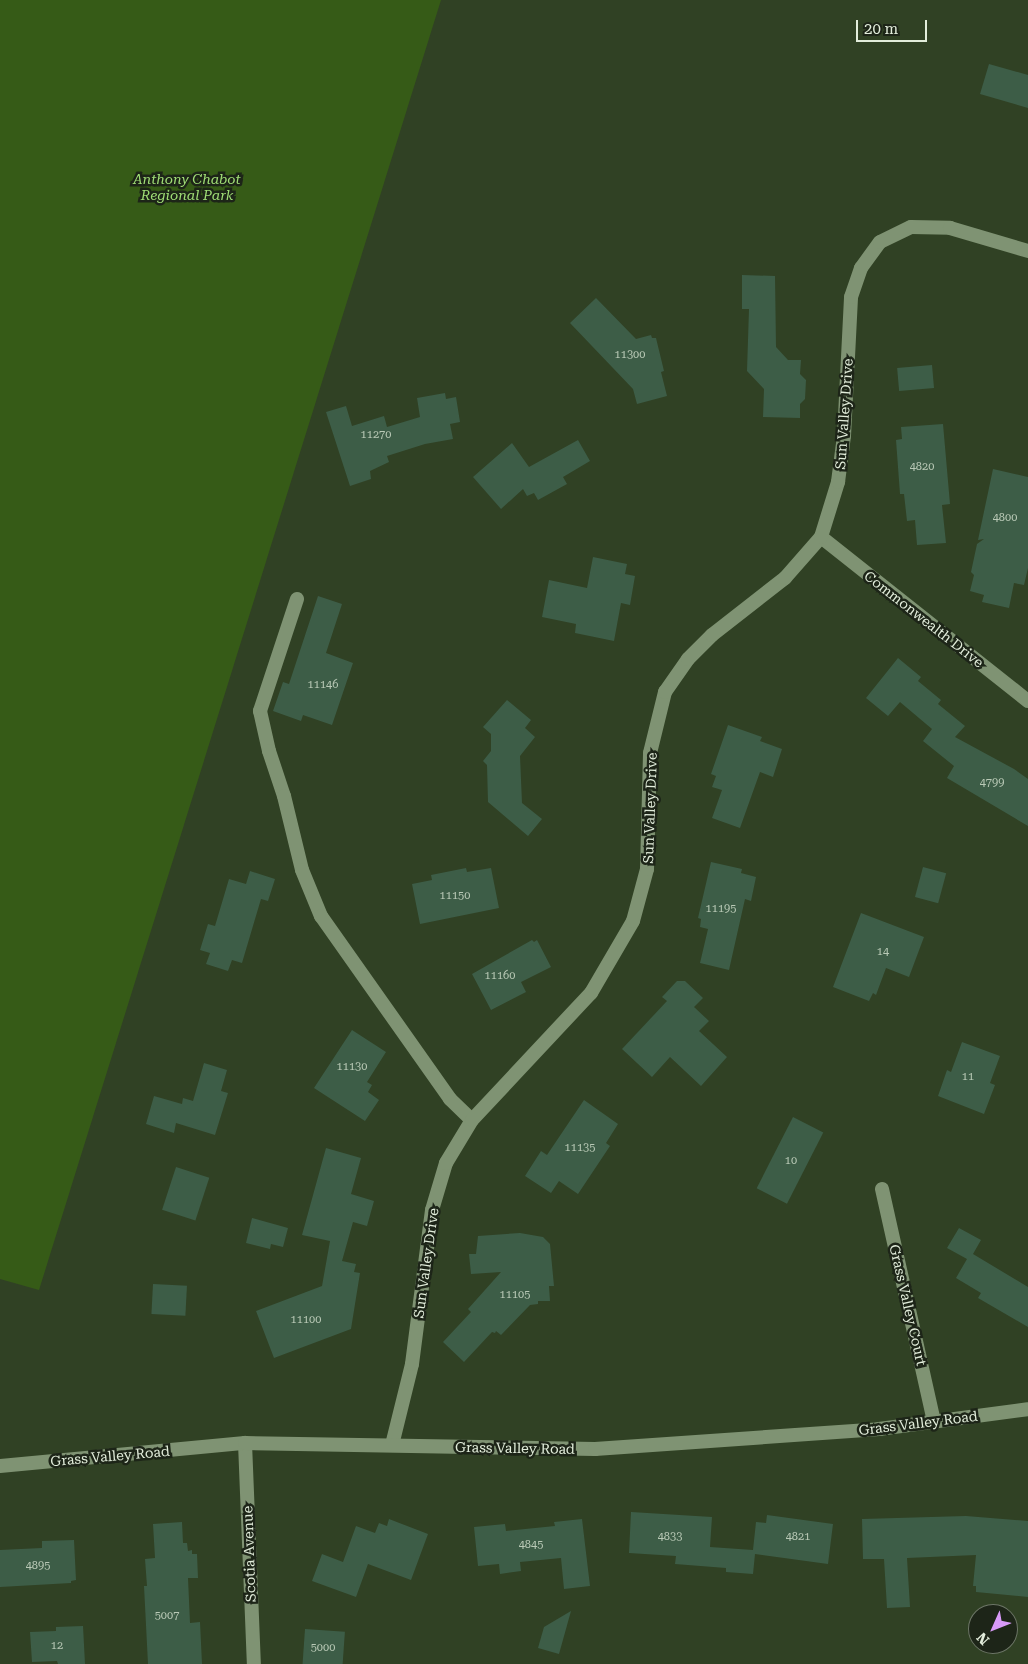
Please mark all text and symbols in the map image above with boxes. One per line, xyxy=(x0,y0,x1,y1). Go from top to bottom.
scale bar xyxy=(858,10,929,42)
text: 20 m xyxy=(864,20,898,38)
park label: Anthony Chabot Regional Park xyxy=(133,171,241,203)
house number: 11300 xyxy=(615,348,645,362)
street label: Sun Valley Drive xyxy=(832,358,856,470)
house number: 11270 xyxy=(361,428,391,442)
house number: 4820 xyxy=(910,460,934,474)
house number: 4800 xyxy=(993,511,1017,525)
street label: Commonwealth Drive xyxy=(861,567,987,671)
house number: 11146 xyxy=(308,678,338,692)
street label: Sun Valley Drive xyxy=(640,752,660,864)
house number: 4799 xyxy=(980,776,1004,790)
house number: 11150 xyxy=(440,889,470,903)
house number: 11195 xyxy=(706,902,736,916)
house number: 14 xyxy=(877,945,889,959)
house number: 11160 xyxy=(485,969,515,983)
house number: 11130 xyxy=(337,1060,367,1074)
house number: 11 xyxy=(962,1070,974,1084)
house number: 11135 xyxy=(565,1141,595,1155)
house number: 10 xyxy=(785,1154,797,1168)
street label: Sun Valley Drive xyxy=(410,1207,442,1319)
street label: Grass Valley Court xyxy=(886,1243,930,1367)
house number: 11105 xyxy=(500,1288,530,1302)
house number: 11100 xyxy=(291,1313,321,1327)
street label: Grass Valley Road xyxy=(858,1407,978,1439)
street label: Grass Valley Road xyxy=(455,1439,575,1457)
street label: Grass Valley Road xyxy=(50,1442,170,1470)
street label: Scotia Avenue xyxy=(239,1506,259,1602)
house number: 4833 xyxy=(658,1530,682,1544)
house number: 4821 xyxy=(786,1530,810,1544)
house number: 4845 xyxy=(519,1538,543,1552)
house number: 4895 xyxy=(26,1559,50,1573)
north arrow xyxy=(968,1604,1018,1654)
house number: 5007 xyxy=(155,1609,179,1623)
text: N xyxy=(973,1629,992,1648)
house number: 12 xyxy=(51,1639,63,1653)
house number: 5000 xyxy=(311,1641,335,1655)

